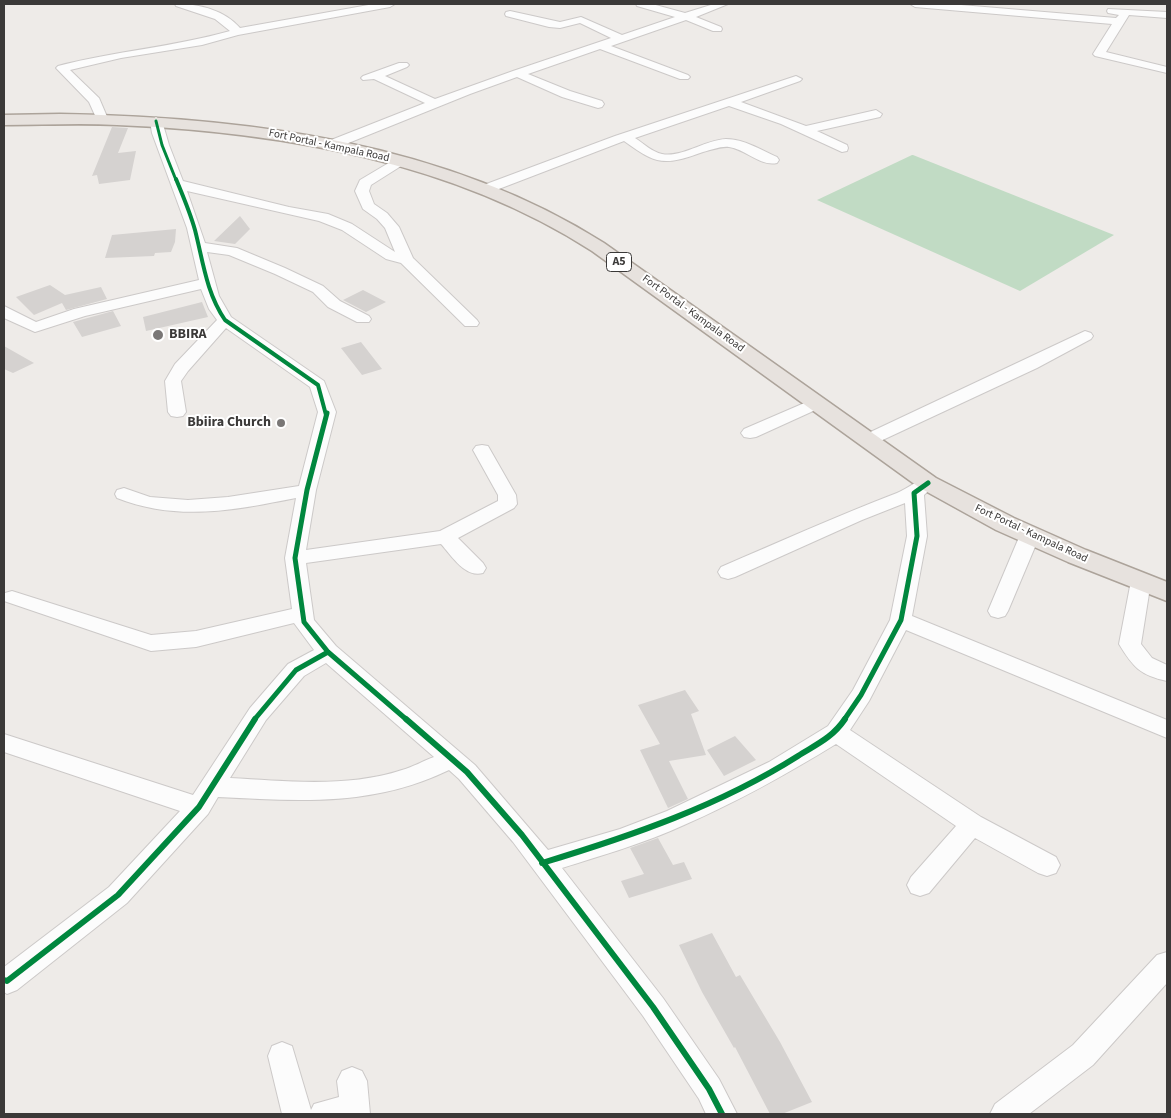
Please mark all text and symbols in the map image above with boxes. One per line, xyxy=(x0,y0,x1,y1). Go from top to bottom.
street label: Fort Portal - Kampala Road xyxy=(267,127,391,165)
road number: A5 xyxy=(606,252,632,272)
street label: Fort Portal - Kampala Road xyxy=(639,272,747,356)
place label: BBIRA xyxy=(169,327,207,343)
marker: BBIRA xyxy=(151,328,165,342)
place label: Bbiira Church xyxy=(187,415,271,431)
marker: Bbiira Church xyxy=(275,417,287,429)
street label: Fort Portal - Kampala Road xyxy=(972,502,1090,566)

